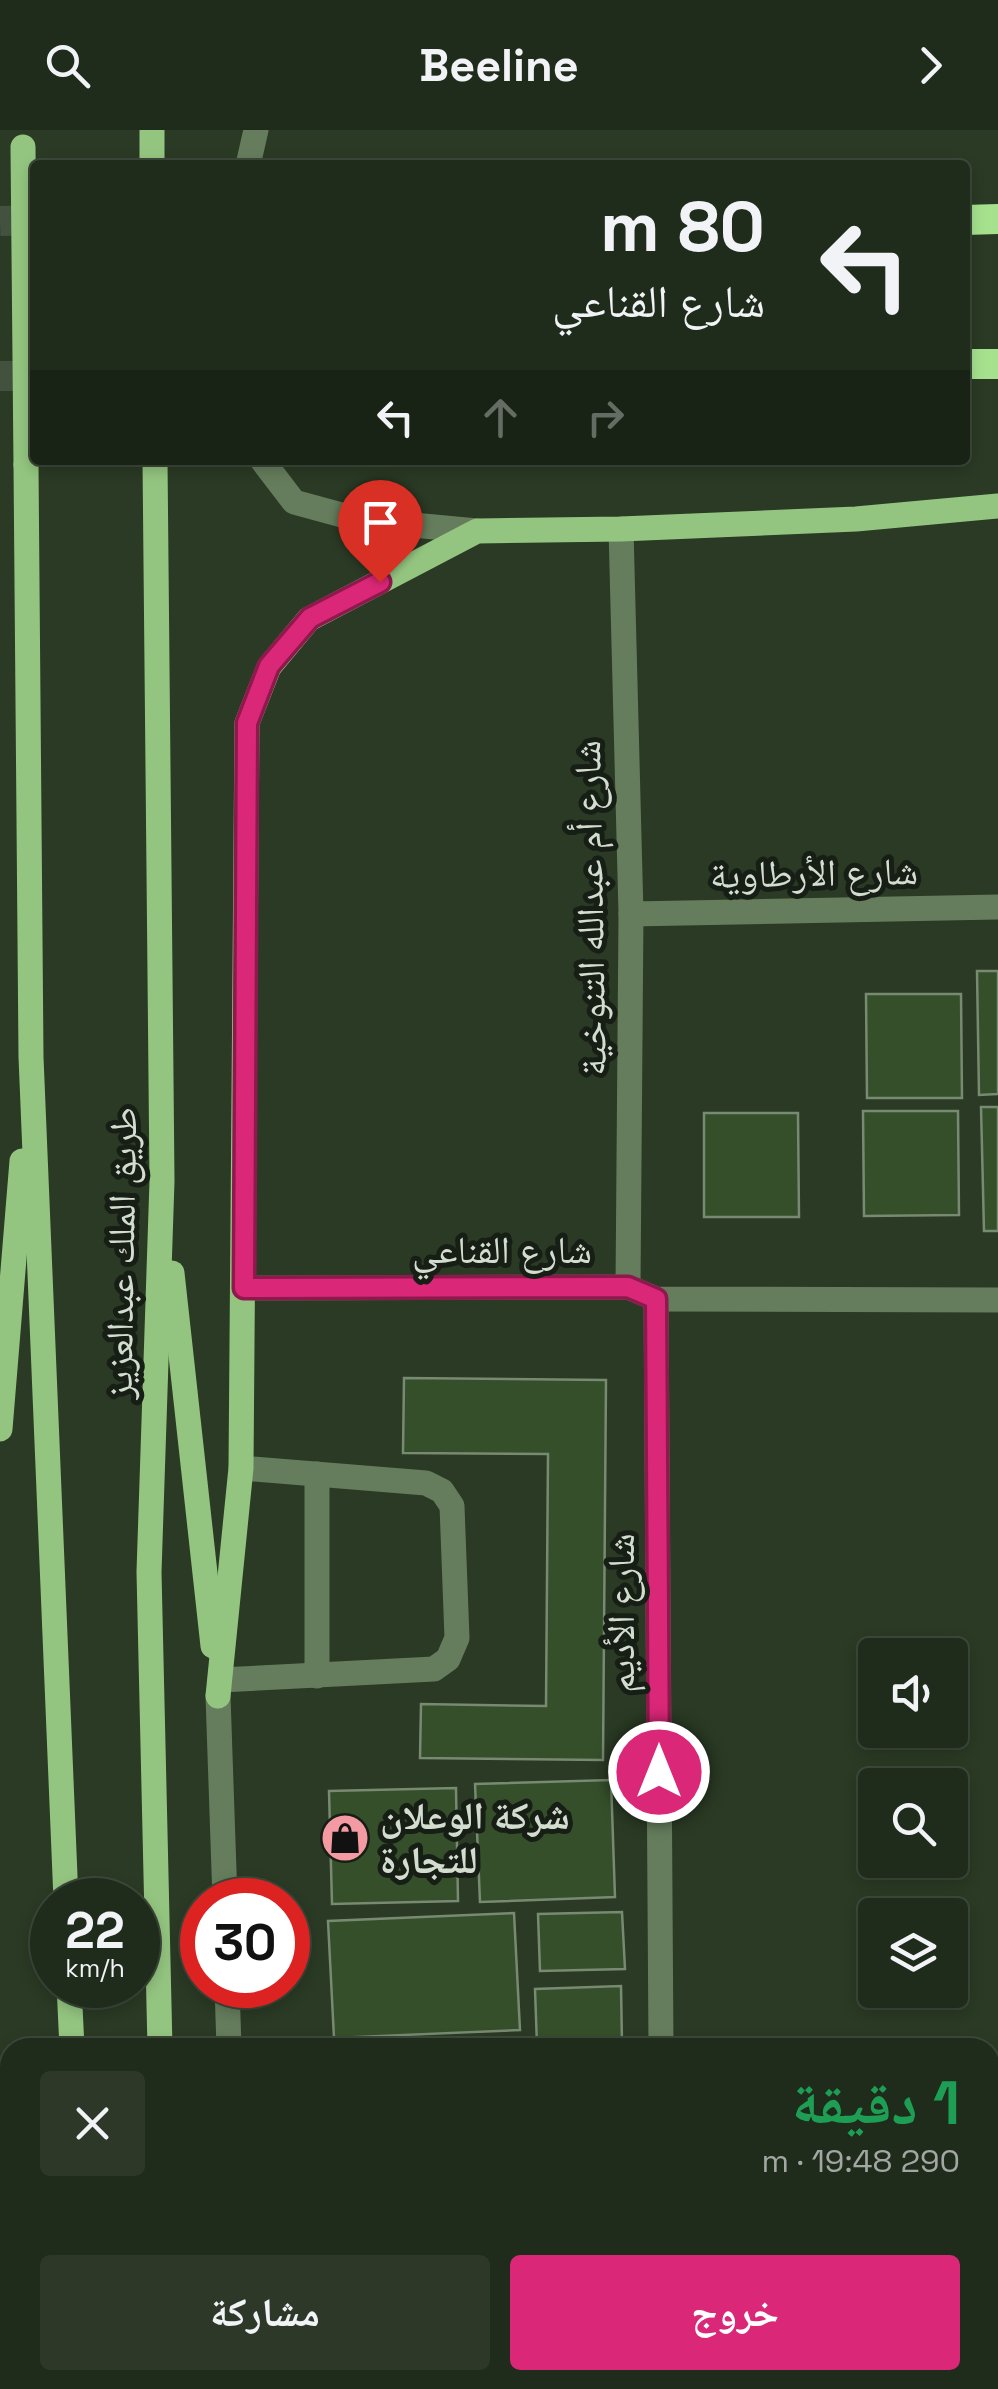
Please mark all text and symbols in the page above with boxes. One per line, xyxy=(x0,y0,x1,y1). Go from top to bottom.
text: Beeline xyxy=(419,37,579,94)
icon: search xyxy=(40,38,95,93)
icon: forward xyxy=(903,38,958,93)
text: 80 m xyxy=(600,182,765,271)
icon: left xyxy=(800,200,930,330)
text: شارع القناعي xyxy=(552,273,765,330)
icon: left xyxy=(368,390,423,445)
icon: ahead xyxy=(473,390,528,445)
icon: right xyxy=(578,390,633,445)
pin xyxy=(338,480,423,583)
icon: arrive xyxy=(353,495,408,550)
street label: شارع أم عبدالله التنوخية xyxy=(563,740,618,1076)
street label: شارع الأرطاوية xyxy=(710,847,918,899)
street label: طريق الملك عبدالعزيز xyxy=(94,1106,148,1401)
street label: شارع القناعي xyxy=(412,1226,592,1280)
street label: شارع الأديم xyxy=(597,1533,646,1693)
map controls xyxy=(858,1638,968,2008)
button: sound xyxy=(858,1638,968,1748)
position arrow xyxy=(607,1720,711,1824)
button: search xyxy=(858,1768,968,1878)
place label: شركة الوعلان للتجارة xyxy=(380,1792,570,1884)
shop icon: شركة الوعلان للتجارة xyxy=(319,1812,371,1864)
speed limit sign: 30 xyxy=(180,1878,310,2008)
button: layers xyxy=(858,1898,968,2008)
text: 22 xyxy=(65,1899,125,1963)
text: km/h xyxy=(65,1952,125,1984)
text: 1 دقيقة xyxy=(792,2065,960,2142)
button: close xyxy=(40,2071,145,2176)
text: 290 m · 19:48 xyxy=(762,2141,960,2181)
button: مشاركة xyxy=(40,2255,490,2370)
button: خروج xyxy=(510,2255,960,2370)

